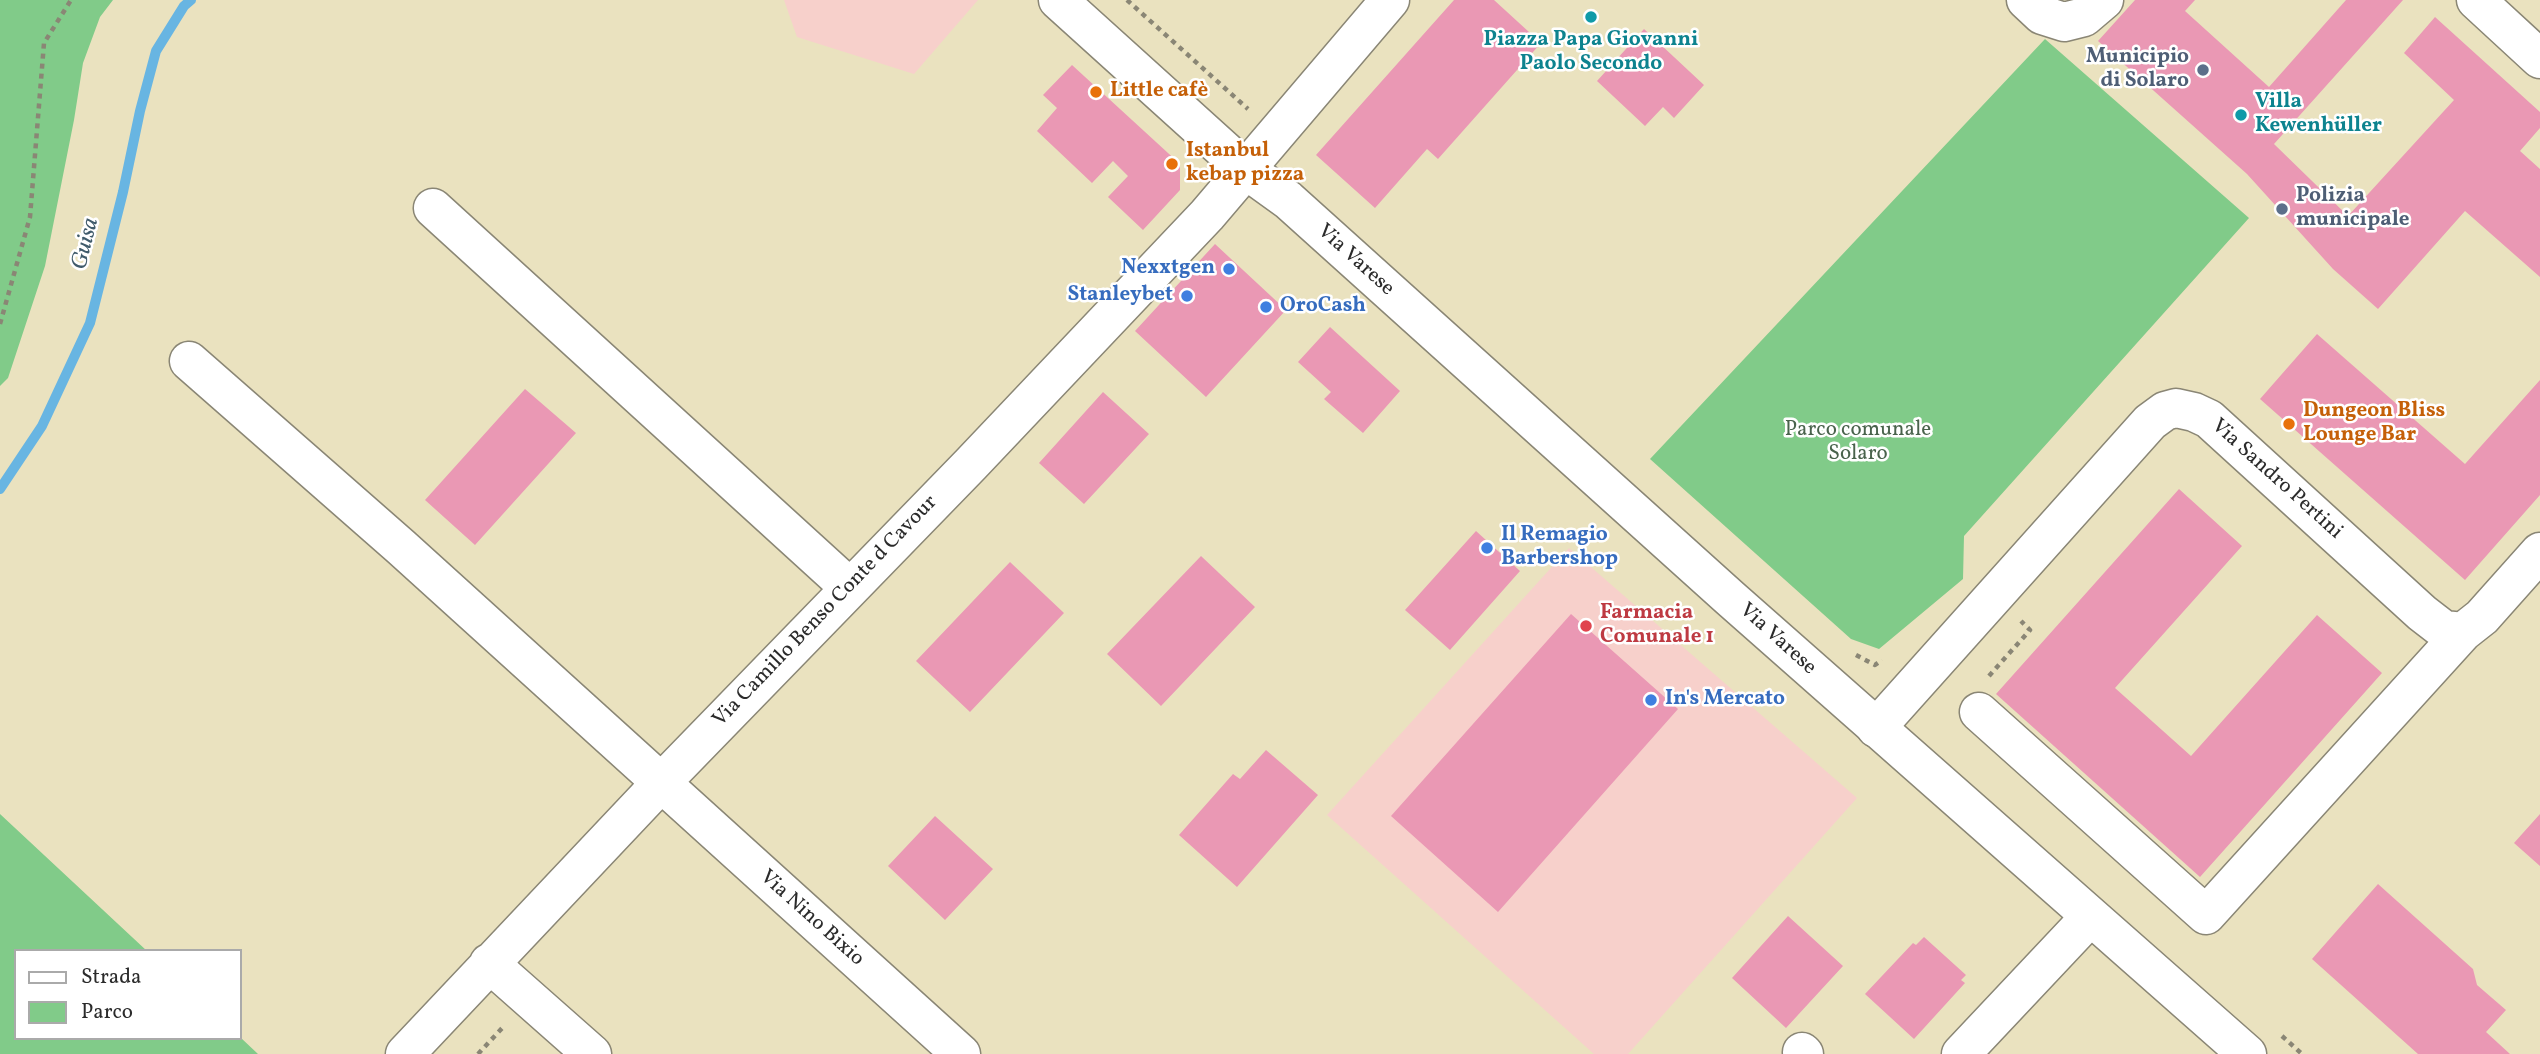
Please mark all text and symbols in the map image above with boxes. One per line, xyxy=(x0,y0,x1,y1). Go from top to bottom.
marker: Piazza Papa Giovanni Paolo Secondo xyxy=(1583,9,1599,25)
place label: Piazza Papa Giovanni Paolo Secondo xyxy=(1484,28,1698,78)
place label: Municipio di Solaro xyxy=(2086,45,2189,95)
marker: Municipio di Solaro xyxy=(2195,62,2211,78)
place label: Little cafè xyxy=(1110,79,1208,105)
marker: Little cafè xyxy=(1088,84,1104,100)
place label: Villa Kewenhüller xyxy=(2255,90,2382,140)
marker: Villa Kewenhüller xyxy=(2233,107,2249,123)
place label: Istanbul kebap pizza xyxy=(1186,139,1304,189)
marker: Istanbul kebap pizza xyxy=(1164,156,1180,172)
place label: Polizia municipale xyxy=(2296,184,2409,234)
marker: Polizia municipale xyxy=(2274,201,2290,217)
water label: Guisa xyxy=(67,215,107,273)
street label: Via Varese xyxy=(1311,220,1399,302)
place label: Nexxtgen xyxy=(1121,256,1215,282)
marker: Nexxtgen xyxy=(1221,261,1237,277)
place label: Stanleybet xyxy=(1067,283,1173,309)
marker: Stanleybet xyxy=(1179,288,1195,304)
place label: OroCash xyxy=(1280,294,1366,320)
marker: OroCash xyxy=(1258,299,1274,315)
place label: Dungeon Bliss Lounge Bar xyxy=(2303,399,2445,449)
street label: Via Sandro Pertini xyxy=(2205,414,2347,546)
marker: Dungeon Bliss Lounge Bar xyxy=(2281,416,2297,432)
park label: Parco comunale Solaro xyxy=(1785,418,1931,468)
street label: Via Camillo Benso Conte d Cavour xyxy=(708,491,944,733)
place label: Il Remagio Barbershop xyxy=(1501,523,1618,573)
marker: Il Remagio Barbershop xyxy=(1479,540,1495,556)
street label: Via Varese xyxy=(1733,599,1821,681)
place label: Farmacia Comunale 1 xyxy=(1600,601,1714,651)
marker: Farmacia Comunale 1 xyxy=(1578,618,1594,634)
place label: In's Mercato xyxy=(1665,687,1785,713)
marker: In's Mercato xyxy=(1643,692,1659,708)
street label: Via Nino Bixio xyxy=(754,865,868,973)
legend xyxy=(14,949,242,1040)
text: Strada xyxy=(81,963,142,992)
text: Parco xyxy=(81,998,133,1027)

